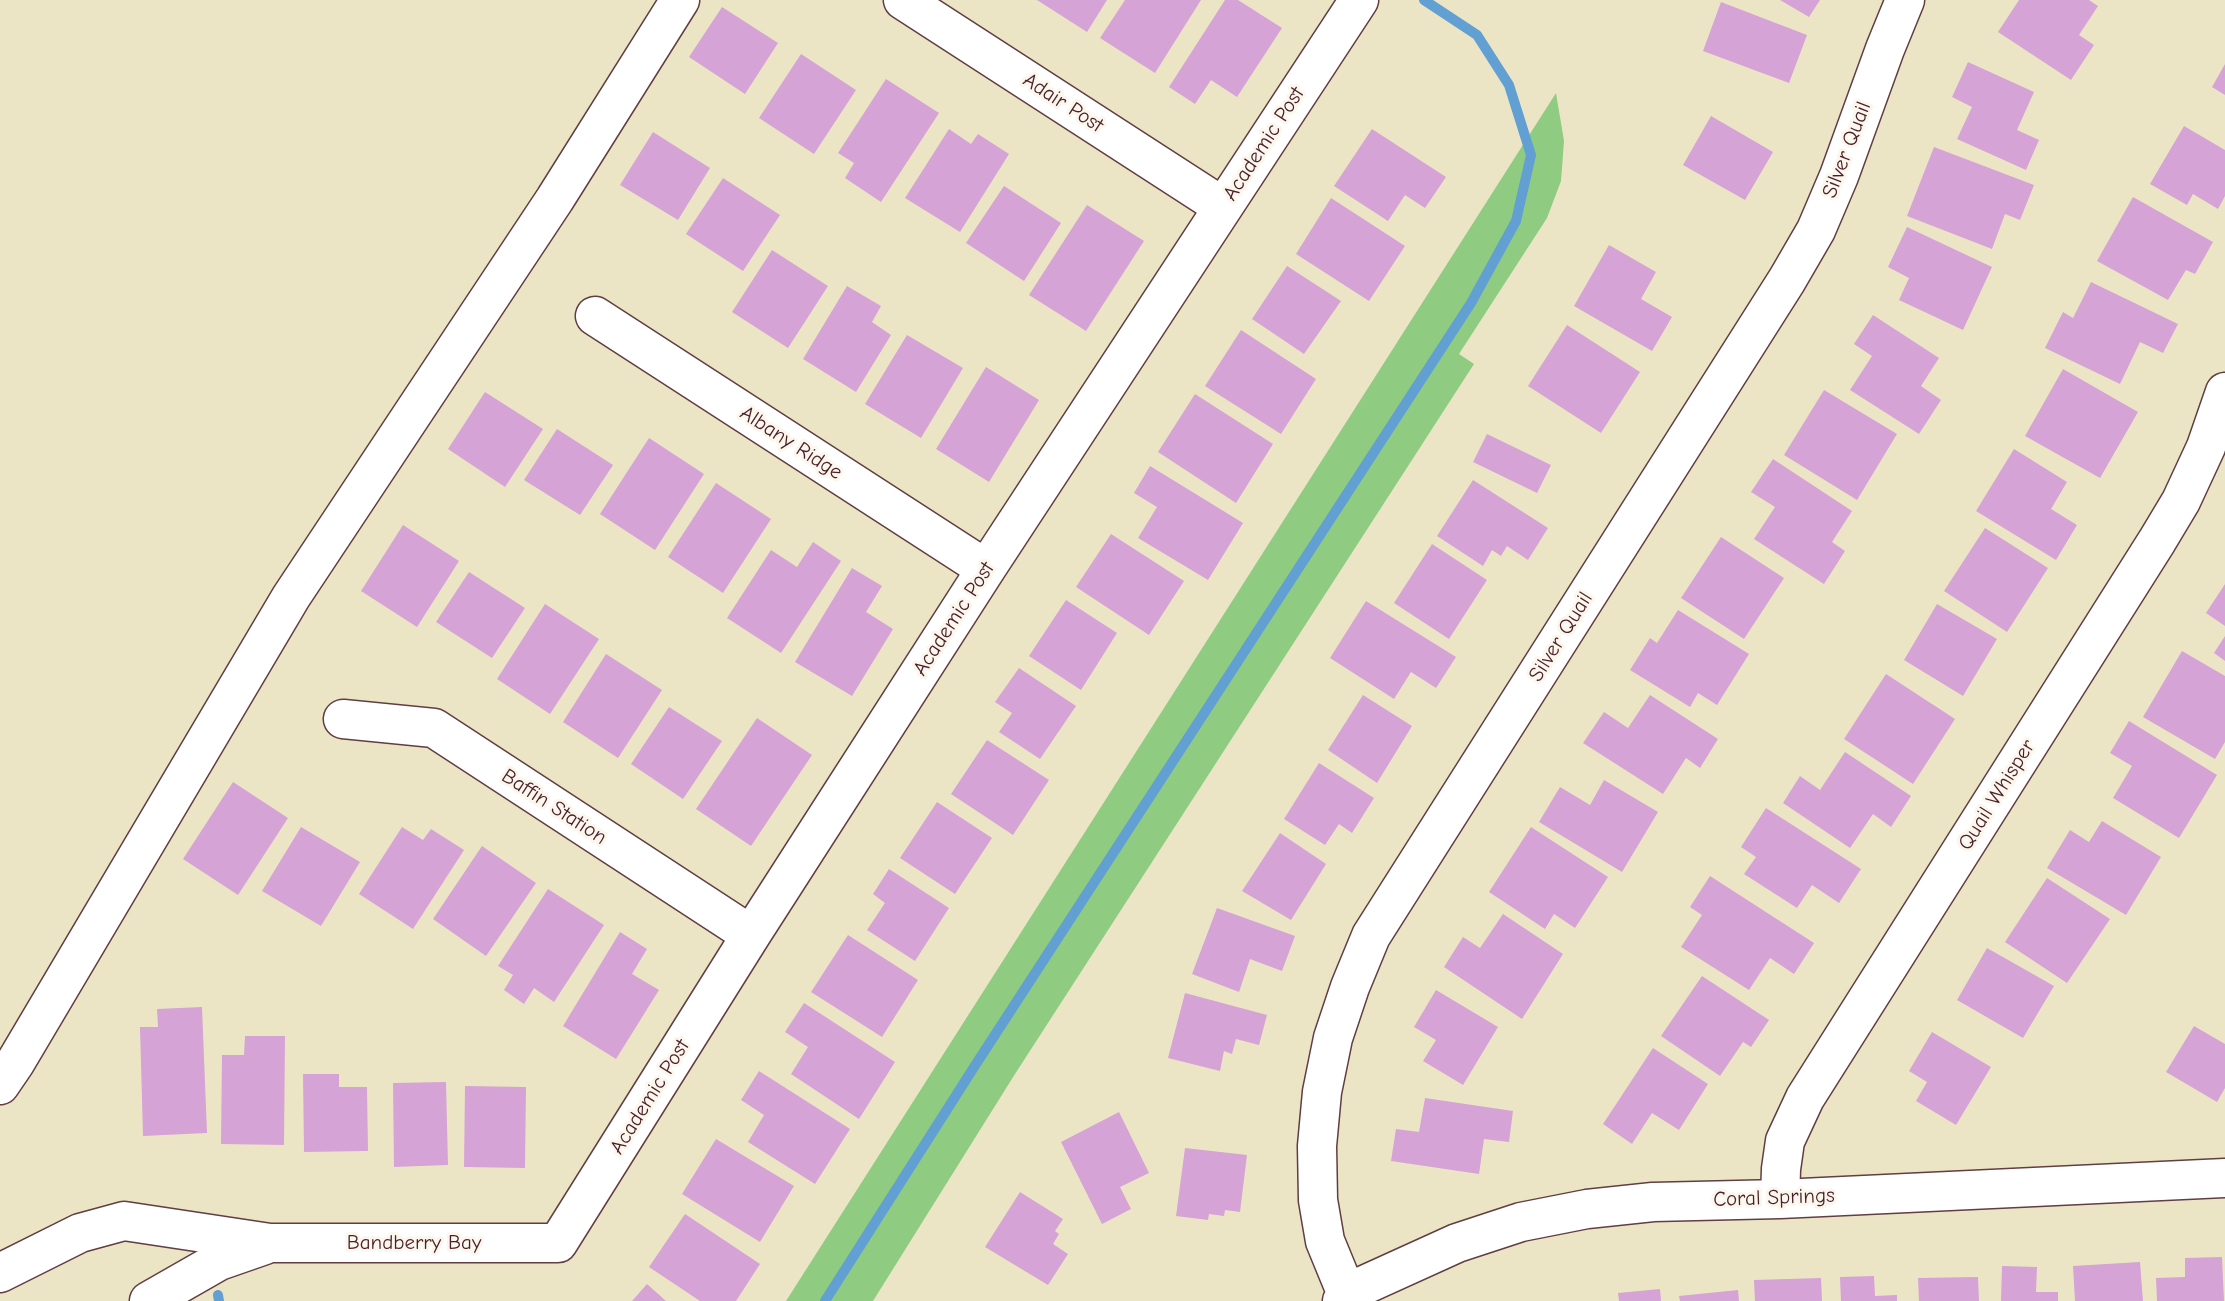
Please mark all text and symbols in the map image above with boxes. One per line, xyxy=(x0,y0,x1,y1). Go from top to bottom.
street label: Adair Post xyxy=(1018,68,1108,138)
street label: Academic Post xyxy=(1218,82,1310,206)
street label: Silver Quail xyxy=(1817,98,1877,202)
street label: Albany Ridge xyxy=(735,401,847,485)
street label: Academic Post xyxy=(908,557,1000,681)
street label: Silver Quail xyxy=(1524,588,1598,686)
street label: Quail Whisper xyxy=(1953,735,2041,855)
street label: Baffin Station xyxy=(497,764,611,850)
street label: Academic Post xyxy=(605,1035,695,1159)
street label: Coral Springs xyxy=(1713,1183,1835,1213)
street label: Bandberry Bay xyxy=(347,1230,481,1256)

